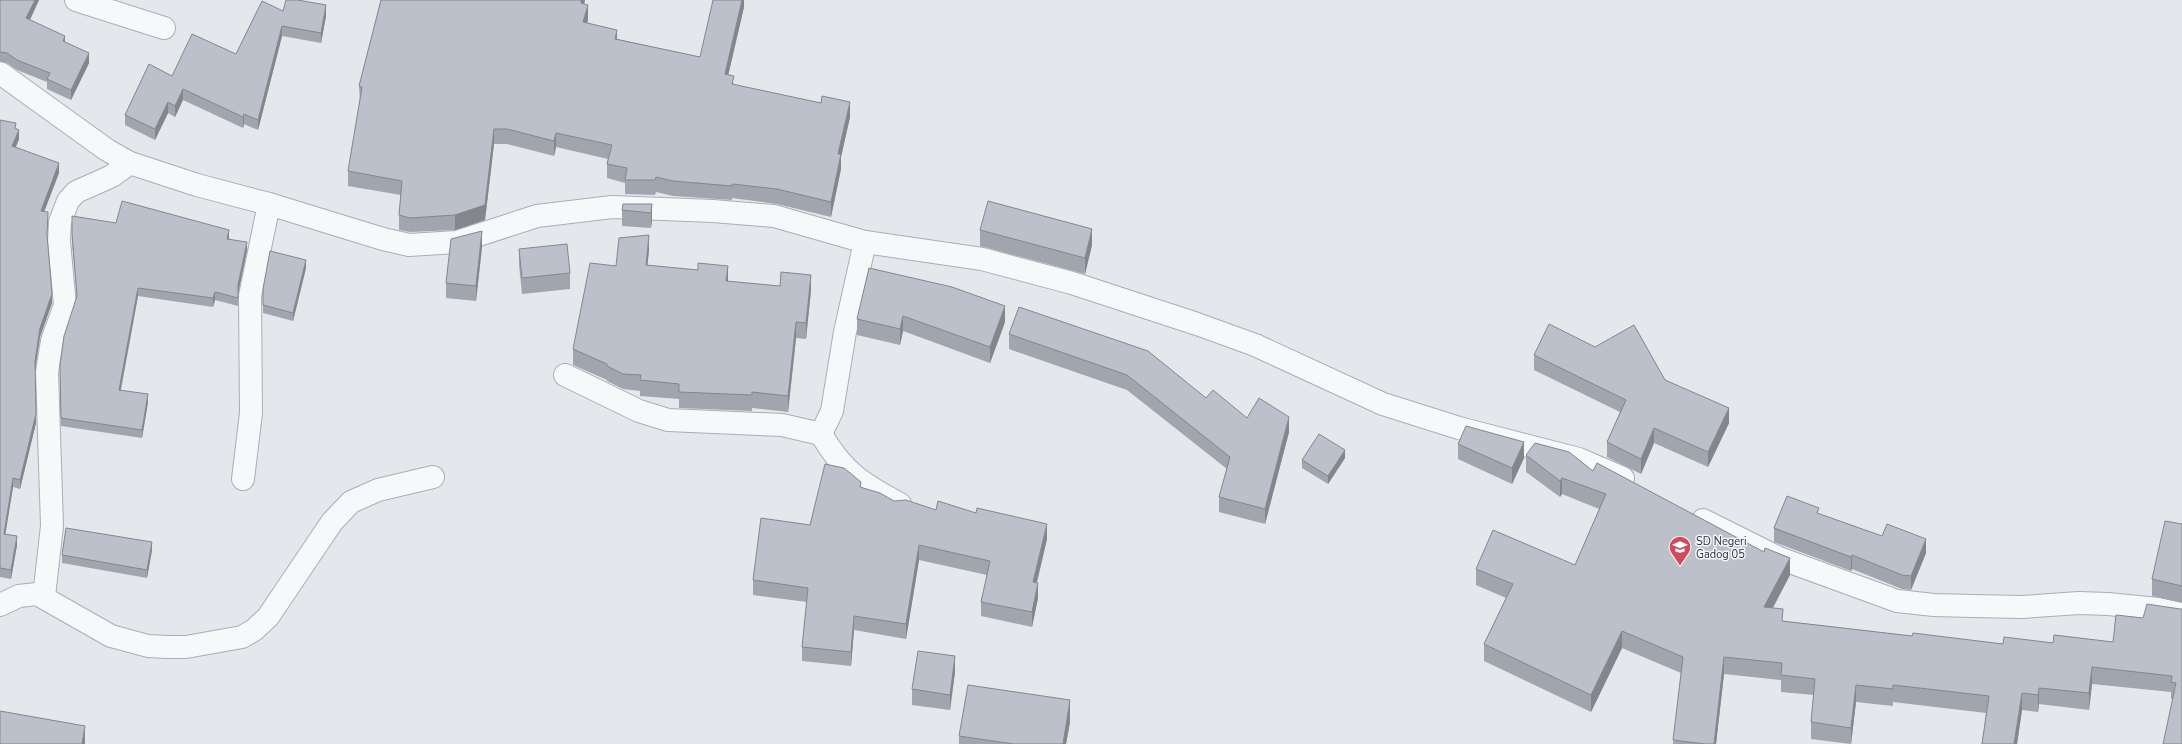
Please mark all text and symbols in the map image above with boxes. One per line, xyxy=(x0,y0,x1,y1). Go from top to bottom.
school or university icon: SD Negeri Gadog 05 xyxy=(1667,534,1693,567)
place label: SD Negeri Gadog 05 xyxy=(1696,534,1747,562)

